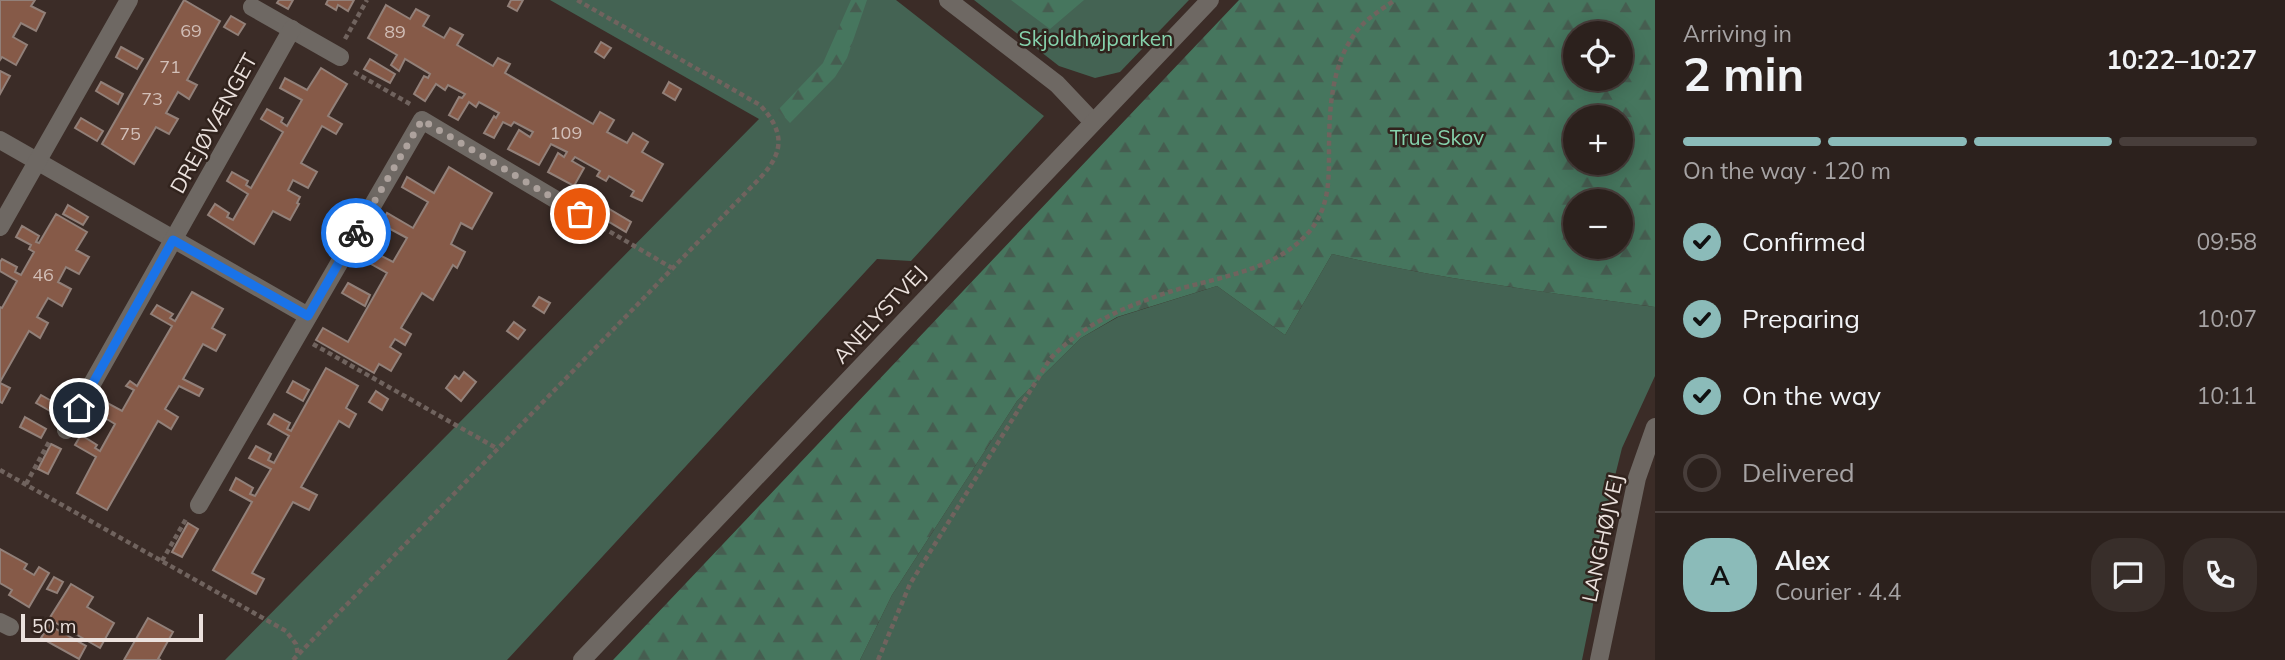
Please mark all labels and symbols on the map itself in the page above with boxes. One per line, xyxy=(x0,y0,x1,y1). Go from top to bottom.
house number: 69 xyxy=(180,19,202,42)
house number: 89 xyxy=(384,20,406,43)
park label: Skjoldhøjparken xyxy=(1019,25,1173,51)
street label: DREJØVÆNGET xyxy=(164,48,262,197)
house number: 71 xyxy=(159,55,181,78)
house number: 73 xyxy=(141,87,163,110)
house number: 109 xyxy=(550,121,582,144)
house number: 75 xyxy=(119,122,141,145)
park label: True Skov xyxy=(1390,124,1484,150)
pin xyxy=(550,184,610,244)
courier xyxy=(321,198,391,268)
street label: ANELYSTVEJ xyxy=(827,260,931,368)
house number: 46 xyxy=(32,263,54,286)
pin xyxy=(49,378,109,438)
street label: LANGHØJVEJ xyxy=(1576,472,1628,604)
scale bar xyxy=(21,611,203,643)

